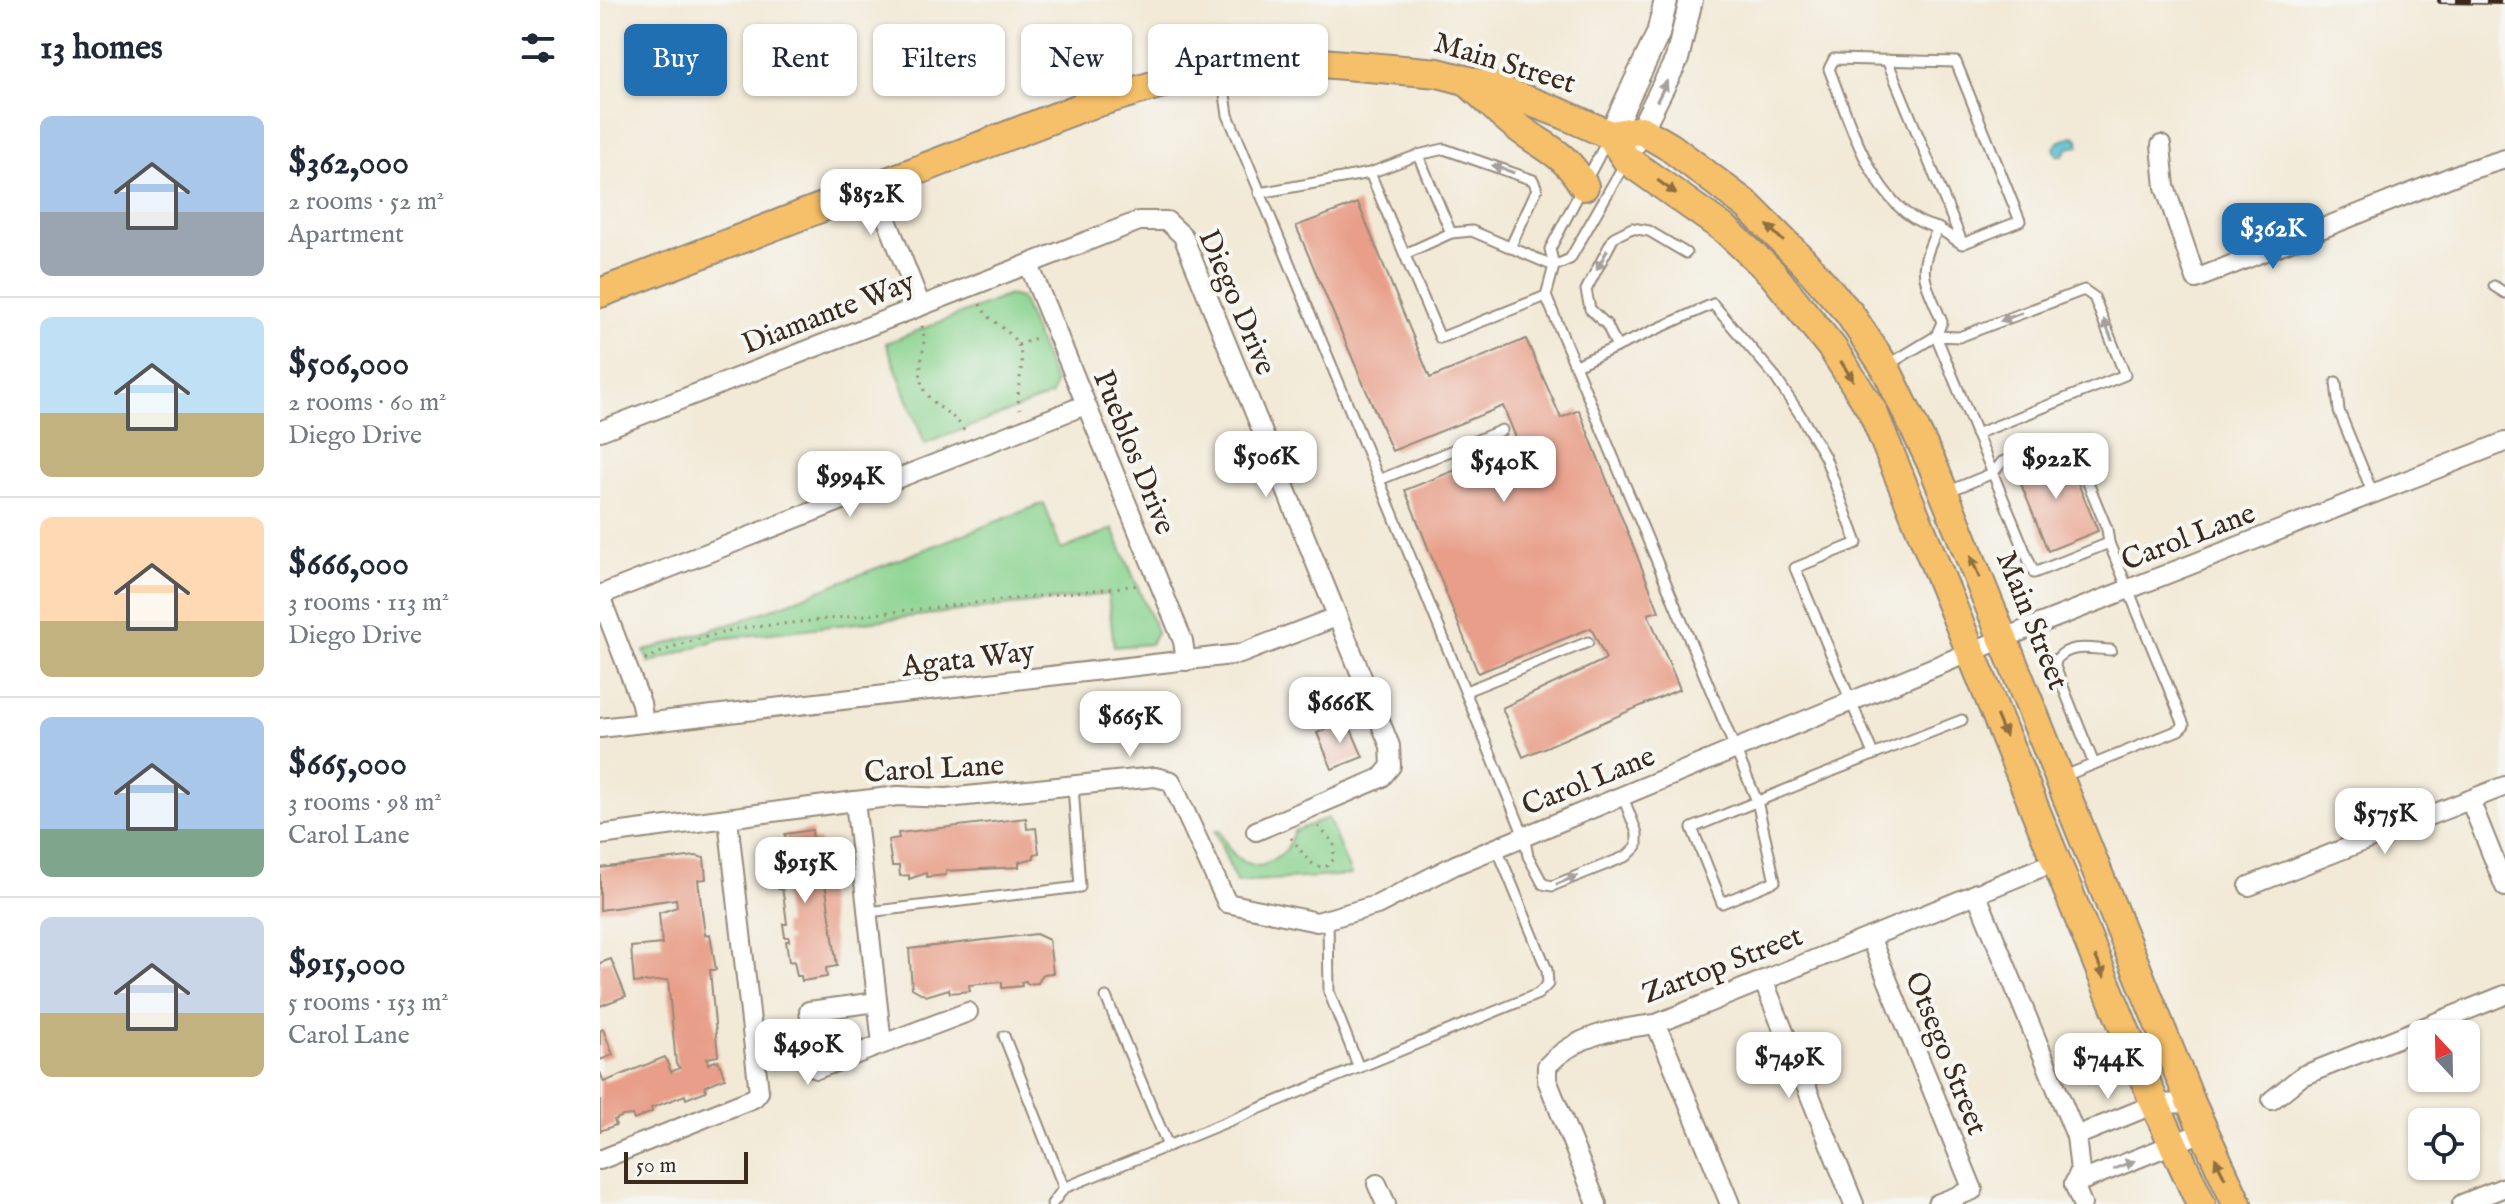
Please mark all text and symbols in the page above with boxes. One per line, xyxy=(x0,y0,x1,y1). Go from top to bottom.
chip: Buy xyxy=(624,24,727,96)
chip: Rent xyxy=(743,24,857,96)
chip: Filters xyxy=(873,24,1005,96)
chip: New xyxy=(1021,24,1132,96)
chip: Apartment xyxy=(1148,24,1328,96)
street label: Main Street xyxy=(1429,24,1580,103)
icon: filters xyxy=(516,26,560,70)
text: 13 homes xyxy=(40,27,163,70)
one-way arrow xyxy=(1655,79,1669,102)
text: $362,000 xyxy=(288,142,409,185)
icon: home xyxy=(104,148,200,244)
one-way arrow xyxy=(1491,163,1515,175)
pin: $852K xyxy=(815,169,927,237)
text: $852K xyxy=(839,178,903,211)
one-way arrow xyxy=(1657,178,1677,194)
text: 2 rooms · 52 m² xyxy=(288,185,444,218)
pin: $362K xyxy=(2217,203,2329,271)
text: $362K xyxy=(2240,212,2306,245)
text: Apartment xyxy=(288,218,404,251)
street label: Diego Drive xyxy=(1188,224,1284,381)
one-way arrow xyxy=(1766,224,1785,243)
one-way arrow xyxy=(1596,249,1609,272)
street label: Diamante Way xyxy=(737,263,921,364)
one-way arrow xyxy=(1999,312,2023,324)
one-way arrow xyxy=(2101,318,2114,342)
text: $506,000 xyxy=(288,343,409,386)
icon: home xyxy=(104,349,200,445)
one-way arrow xyxy=(1840,360,1854,382)
street label: Pueblos Drive xyxy=(1083,365,1183,540)
text: 2 rooms · 60 m² xyxy=(288,386,447,419)
text: Diego Drive xyxy=(288,419,422,452)
pin: $506K xyxy=(1210,431,1322,499)
pin: $922K xyxy=(2000,433,2112,501)
pin: $540K xyxy=(1448,436,1560,504)
text: $506K xyxy=(1233,440,1299,473)
text: $922K xyxy=(2022,442,2090,475)
text: $540K xyxy=(1470,445,1538,478)
pin: $994K xyxy=(794,451,906,519)
text: $994K xyxy=(816,460,884,493)
street label: Carol Lane xyxy=(2116,495,2261,581)
text: $666,000 xyxy=(288,543,409,586)
street label: Main Street xyxy=(1986,546,2076,696)
icon: home xyxy=(104,549,200,645)
one-way arrow xyxy=(1968,555,1981,579)
text: 3 rooms · 113 m² xyxy=(288,586,449,619)
text: Diego Drive xyxy=(288,619,422,652)
street label: Agata Way xyxy=(899,633,1037,687)
pin: $666K xyxy=(1284,677,1396,745)
text: $666K xyxy=(1307,686,1373,719)
pin: $665K xyxy=(1074,691,1186,759)
text: $665K xyxy=(1098,700,1162,733)
one-way arrow xyxy=(1995,714,2008,738)
street label: Carol Lane xyxy=(1517,738,1661,826)
text: $665,000 xyxy=(288,743,407,786)
street label: Carol Lane xyxy=(863,747,1005,793)
icon: home xyxy=(104,749,200,845)
text: 3 rooms · 98 m² xyxy=(288,786,442,819)
pin: $575K xyxy=(2329,788,2441,856)
text: $575K xyxy=(2353,797,2417,830)
text: Carol Lane xyxy=(288,819,410,852)
pin: $915K xyxy=(749,837,861,905)
text: $915K xyxy=(773,846,837,879)
one-way arrow xyxy=(1555,874,1579,887)
street label: Zartop Street xyxy=(1637,918,1808,1014)
text: $915,000 xyxy=(288,943,406,986)
icon: home xyxy=(104,949,200,1045)
one-way arrow xyxy=(2094,955,2107,979)
street label: Otsego Street xyxy=(1895,966,1995,1141)
text: 5 rooms · 153 m² xyxy=(288,986,449,1019)
text: Carol Lane xyxy=(288,1019,410,1052)
pin: $490K xyxy=(752,1019,864,1087)
north arrow xyxy=(2408,1020,2480,1092)
map controls xyxy=(2408,1020,2480,1180)
text: $490K xyxy=(773,1028,843,1061)
pin: $749K xyxy=(1733,1032,1845,1100)
pin: $744K xyxy=(2052,1033,2164,1101)
text: $749K xyxy=(1754,1041,1824,1074)
text: $744K xyxy=(2073,1042,2143,1075)
button: locate xyxy=(2408,1108,2480,1180)
scale bar xyxy=(624,1148,748,1184)
text: 50 m xyxy=(636,1152,677,1180)
one-way arrow xyxy=(2213,1157,2227,1180)
one-way arrow xyxy=(2112,1158,2136,1171)

